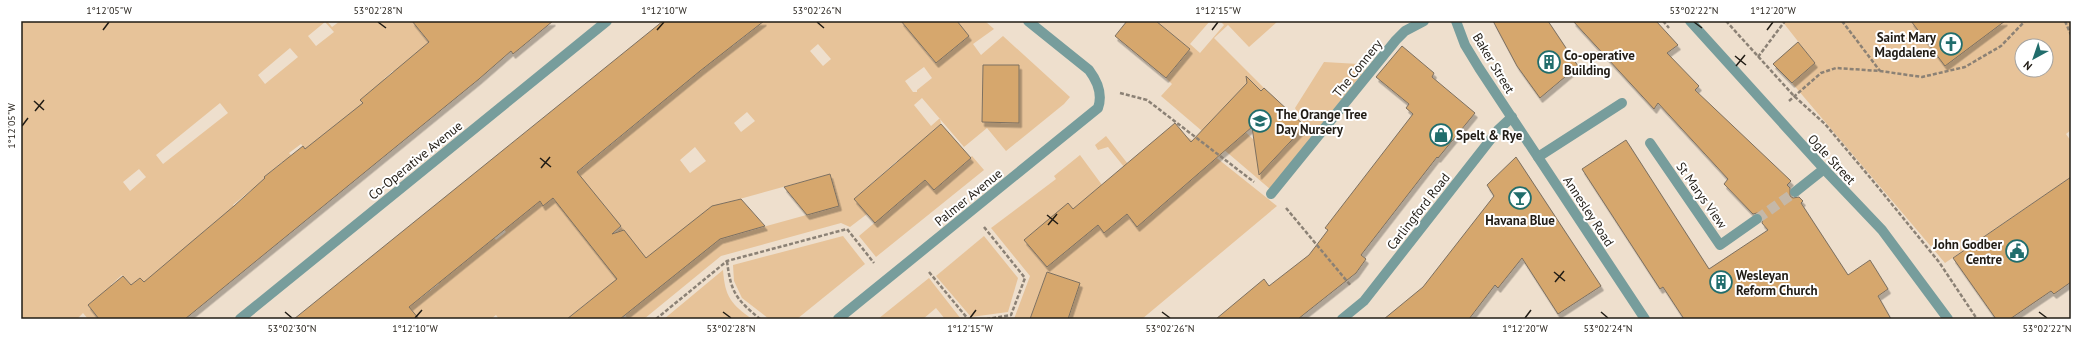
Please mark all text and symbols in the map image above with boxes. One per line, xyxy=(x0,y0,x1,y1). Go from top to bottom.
text: 1°12'05"W xyxy=(86,4,133,17)
text: 53°02'28"N xyxy=(353,4,403,17)
text: 1°12'10"W xyxy=(641,4,688,17)
text: 53°02'26"N xyxy=(792,4,842,17)
text: 1°12'15"W xyxy=(1195,4,1242,17)
text: 53°02'22"N xyxy=(1669,4,1719,17)
text: 1°12'20"W xyxy=(1750,4,1797,17)
place label: Saint Mary Magdalene xyxy=(1875,29,1937,61)
street label: Baker Street xyxy=(1469,30,1519,97)
church icon: Saint Mary Magdalene xyxy=(1938,31,1964,57)
street label: The Connery xyxy=(1329,36,1386,101)
north arrow xyxy=(2014,38,2054,78)
place label: Co-operative Building xyxy=(1564,47,1635,79)
building icon: Co-operative Building xyxy=(1536,49,1562,75)
text: N xyxy=(2020,58,2035,73)
text: 1°12'05"W xyxy=(5,102,18,149)
place label: The Orange Tree Day Nursery xyxy=(1276,106,1368,138)
school or university icon: The Orange Tree Day Nursery xyxy=(1247,108,1273,134)
street label: Co-Operative Avenue xyxy=(365,117,466,204)
shop icon: Spelt & Rye xyxy=(1428,122,1454,148)
place label: Spelt & Rye xyxy=(1456,127,1523,144)
street label: Ogle Street xyxy=(1804,131,1860,189)
street label: St Marys View xyxy=(1672,159,1731,232)
street label: Palmer Avenue xyxy=(931,165,1006,230)
street label: Carlingford Road xyxy=(1383,169,1454,253)
street label: Annesley Road xyxy=(1560,173,1618,250)
bar icon: Havana Blue xyxy=(1507,185,1533,211)
place label: Havana Blue xyxy=(1485,212,1555,229)
place label: John Godber Centre xyxy=(1932,236,2002,268)
public building icon: John Godber Centre xyxy=(2004,238,2030,264)
place label: Wesleyan Reform Church xyxy=(1736,267,1818,299)
building icon: Wesleyan Reform Church xyxy=(1708,269,1734,295)
text: 53°02'30"N xyxy=(267,322,317,335)
text: 1°12'10"W xyxy=(392,322,439,335)
text: 53°02'28"N xyxy=(706,322,756,335)
text: 1°12'15"W xyxy=(947,322,994,335)
text: 53°02'26"N xyxy=(1145,322,1195,335)
text: 1°12'20"W xyxy=(1502,322,1549,335)
text: 53°02'24"N xyxy=(1583,322,1633,335)
text: 53°02'22"N xyxy=(2022,322,2072,335)

